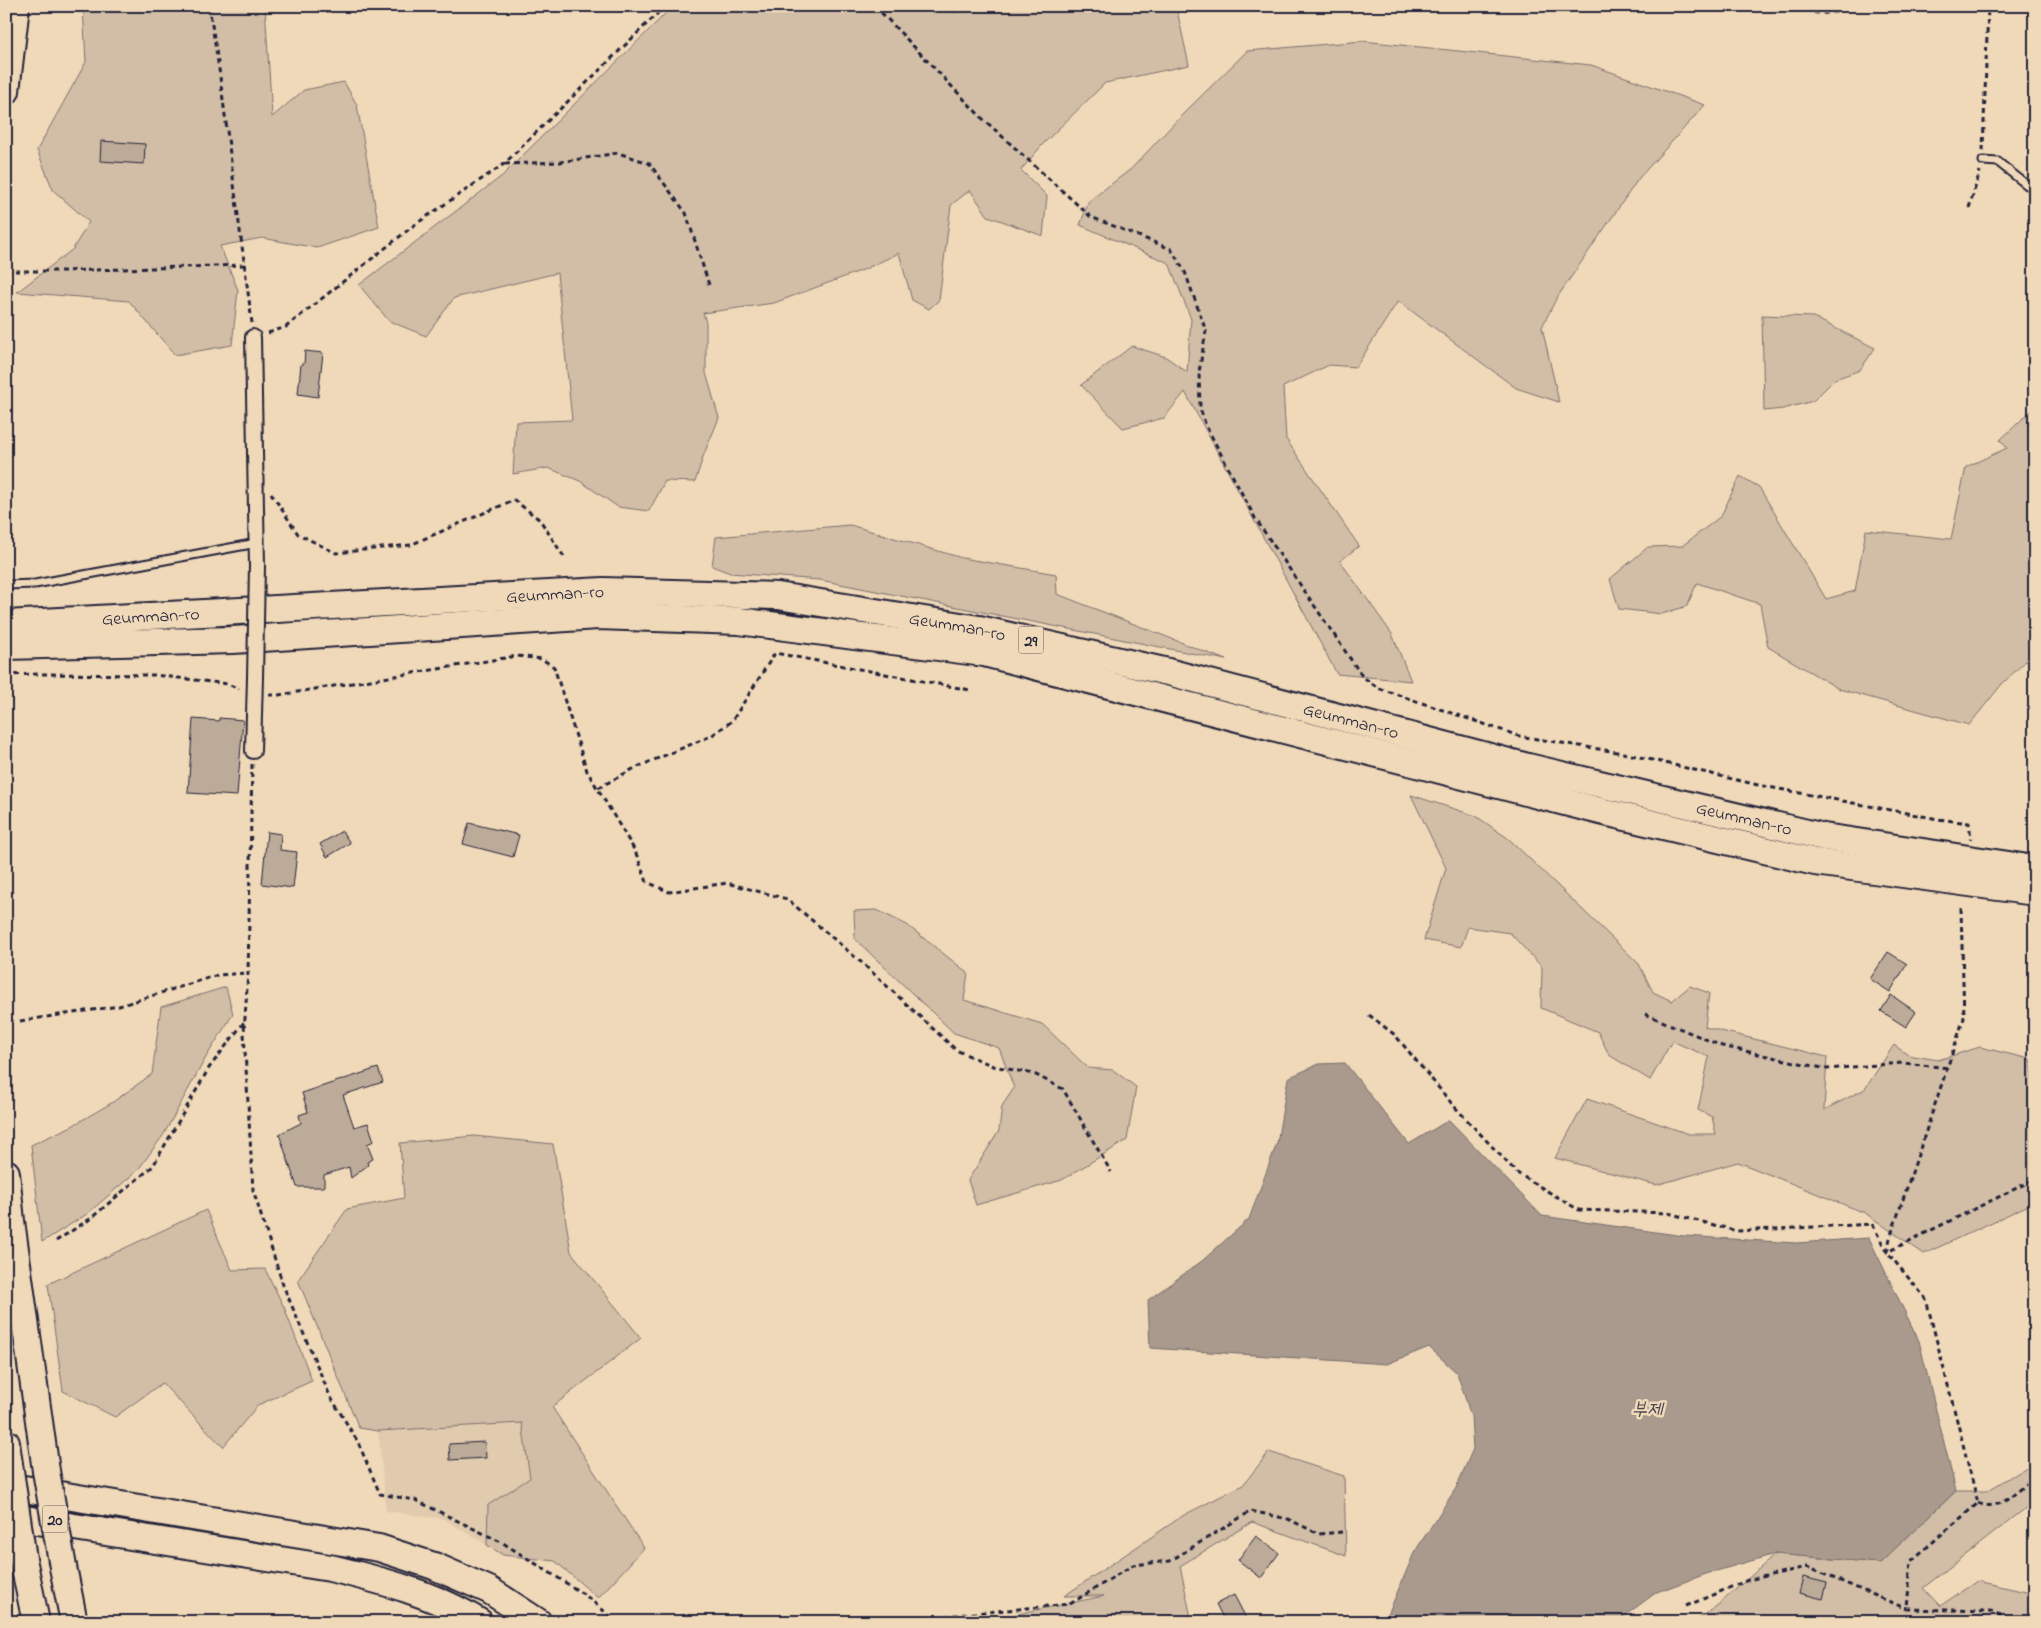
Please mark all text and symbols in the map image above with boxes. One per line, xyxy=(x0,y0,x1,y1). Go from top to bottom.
street label: Geumman-ro xyxy=(506,580,605,611)
street label: Geumman-ro xyxy=(101,602,200,634)
street label: Geumman-ro xyxy=(907,607,1008,650)
road number: 29 xyxy=(1018,626,1044,654)
street label: Geumman-ro xyxy=(1300,697,1401,747)
street label: Geumman-ro xyxy=(1693,796,1794,844)
water label: 부제 xyxy=(1632,1397,1665,1424)
road number: 20 xyxy=(42,1506,68,1532)

